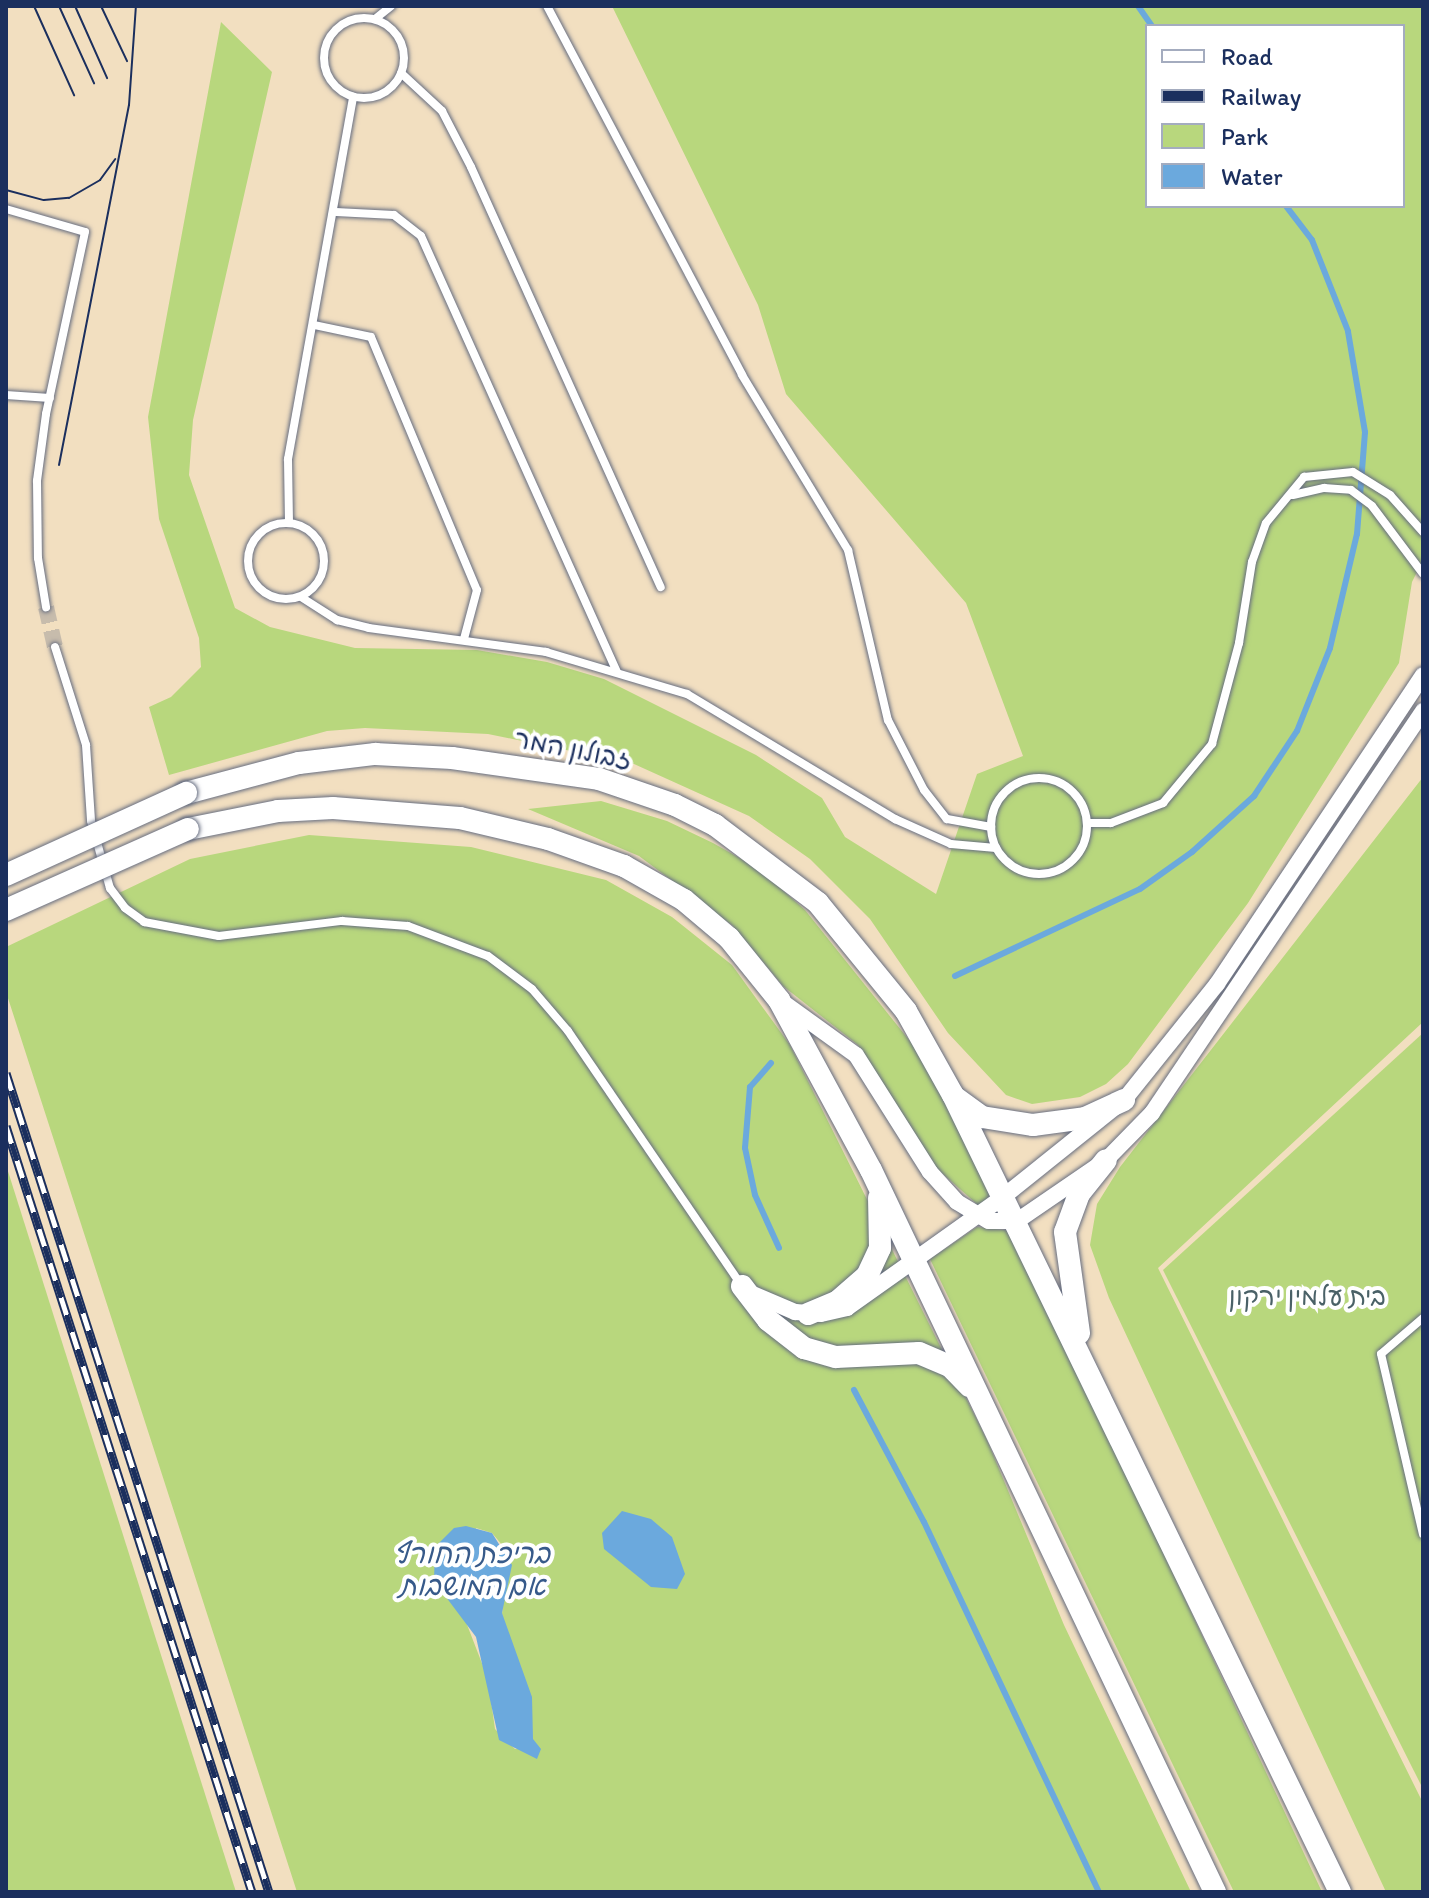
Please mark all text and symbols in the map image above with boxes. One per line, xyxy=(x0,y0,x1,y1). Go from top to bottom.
legend xyxy=(1145,24,1405,208)
text: Road xyxy=(1221,42,1273,71)
text: Railway xyxy=(1221,82,1301,111)
text: Park xyxy=(1221,122,1268,151)
text: Water xyxy=(1221,162,1283,191)
street label: זבולון המר xyxy=(512,723,634,777)
park label: בית עלמין ירקון xyxy=(1228,1281,1386,1313)
water label: בריכת החורף אם המושבות xyxy=(394,1536,550,1602)

